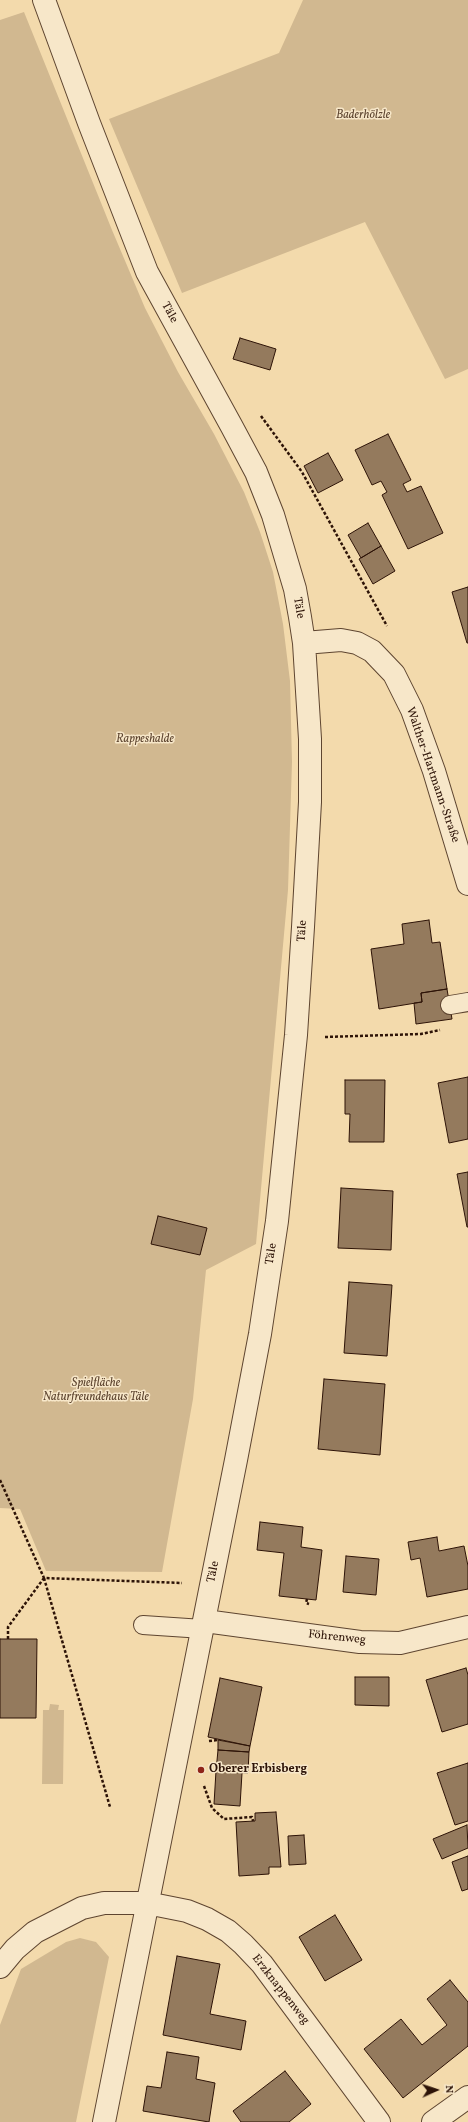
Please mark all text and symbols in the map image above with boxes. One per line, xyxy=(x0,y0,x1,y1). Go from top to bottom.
park label: Baderhölzle xyxy=(336,109,390,123)
street label: Täle xyxy=(157,300,181,326)
street label: Täle xyxy=(289,596,307,620)
street label: Walther-Hartmann-Straße xyxy=(402,705,462,845)
park label: Rappeshalde xyxy=(116,733,174,747)
street label: Täle xyxy=(295,920,311,942)
street label: Täle xyxy=(263,1242,281,1266)
park label: Spielfläche Naturfreundehaus Täle xyxy=(43,1377,149,1405)
street label: Täle xyxy=(205,1560,223,1584)
street label: Föhrenweg xyxy=(307,1628,367,1648)
place label: Oberer Erbisberg xyxy=(209,1763,307,1777)
marker: Oberer Erbisberg xyxy=(196,1765,206,1775)
street label: Erzknappenweg xyxy=(248,1952,312,2028)
north arrow xyxy=(416,2070,456,2110)
text: N xyxy=(441,2085,456,2094)

